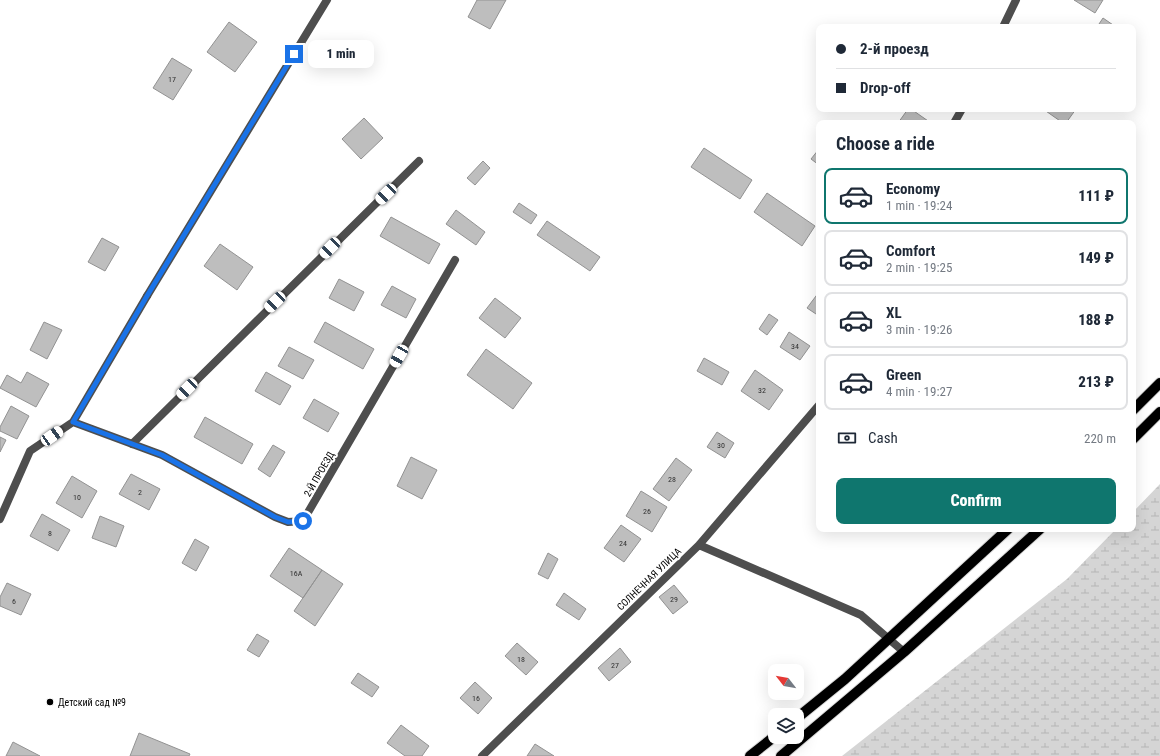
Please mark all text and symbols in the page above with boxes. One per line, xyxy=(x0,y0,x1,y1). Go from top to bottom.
callout: 1 min xyxy=(308,40,374,68)
text: 2-й проезд xyxy=(860,40,929,58)
route end xyxy=(285,45,303,63)
text: 1 min xyxy=(327,46,355,61)
house number: 17 xyxy=(168,75,176,84)
text: Drop-off xyxy=(860,79,911,97)
text: Choose a ride xyxy=(836,133,935,154)
icon: car xyxy=(838,178,874,214)
text: Economy xyxy=(886,180,940,198)
car xyxy=(373,181,399,207)
text: 111 ₽ xyxy=(1078,187,1114,205)
text: 1 min · 19:24 xyxy=(886,198,952,213)
car xyxy=(317,235,343,261)
icon: car xyxy=(838,240,874,276)
text: Comfort xyxy=(886,242,935,260)
text: 149 ₽ xyxy=(1078,249,1114,267)
text: 2 min · 19:25 xyxy=(886,260,952,275)
car xyxy=(262,289,288,315)
icon: car xyxy=(838,302,874,338)
text: XL xyxy=(886,304,902,322)
text: 188 ₽ xyxy=(1078,311,1114,329)
text: 3 min · 19:26 xyxy=(886,322,952,337)
house number: 34 xyxy=(791,342,799,351)
car xyxy=(388,343,410,369)
icon: car xyxy=(838,364,874,400)
text: Green xyxy=(886,366,921,384)
text: 213 ₽ xyxy=(1078,373,1114,391)
car xyxy=(174,376,200,402)
text: 4 min · 19:27 xyxy=(886,384,952,399)
house number: 32 xyxy=(758,386,766,395)
car xyxy=(39,424,65,448)
icon: cash xyxy=(836,427,858,449)
text: Cash xyxy=(868,429,898,447)
text: 220 m xyxy=(1084,431,1116,446)
house number: 30 xyxy=(717,441,725,450)
street label: 2-Й ПРОЕЗД xyxy=(301,449,337,499)
house number: 28 xyxy=(668,475,676,484)
button: Confirm xyxy=(836,478,1116,524)
house number: 2 xyxy=(138,488,142,497)
house number: 10 xyxy=(73,493,81,502)
house number: 26 xyxy=(643,507,651,516)
route start xyxy=(294,512,312,530)
house number: 8 xyxy=(48,529,52,538)
house number: 24 xyxy=(619,539,627,548)
street label: СОЛНЕЧНАЯ УЛИЦА xyxy=(615,545,683,612)
house number: 16А xyxy=(290,569,303,578)
house number: 29 xyxy=(670,595,678,604)
house number: 6 xyxy=(12,597,16,606)
house number: 18 xyxy=(517,655,525,664)
house number: 27 xyxy=(611,661,619,670)
north arrow xyxy=(768,664,804,700)
map controls xyxy=(768,664,804,744)
house number: 16 xyxy=(472,694,480,703)
marker: Детский сад №9 xyxy=(45,697,55,707)
place label: Детский сад №9 xyxy=(58,697,126,708)
button: layers xyxy=(768,708,804,744)

